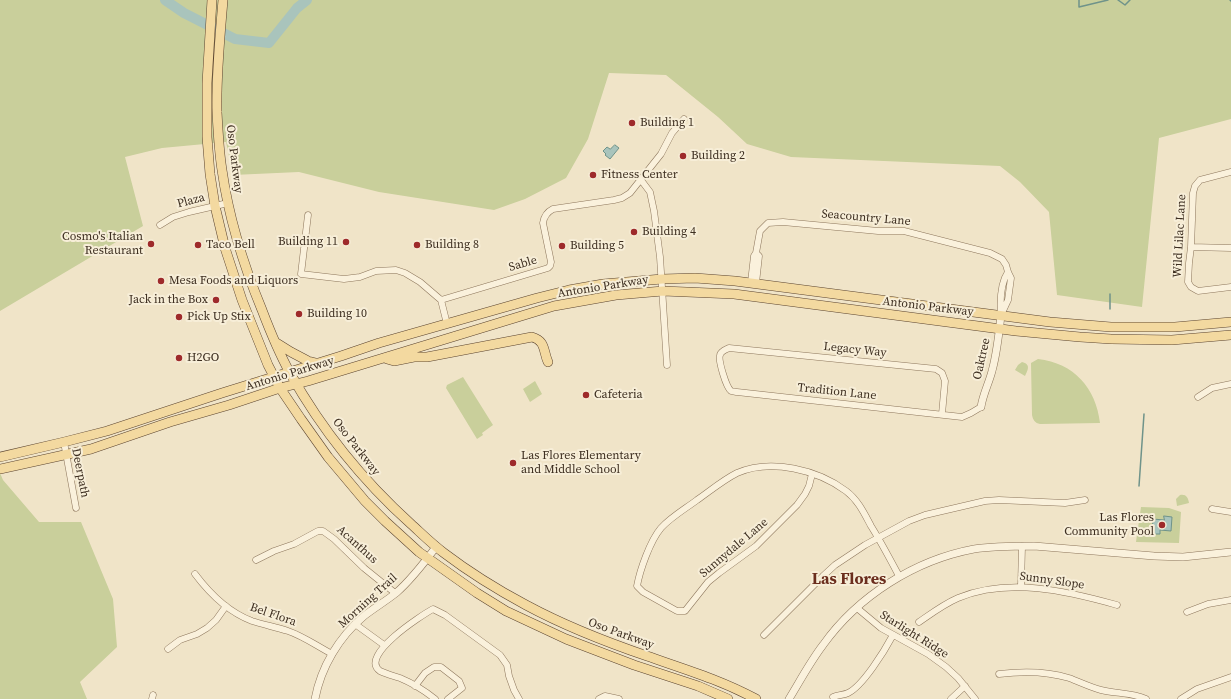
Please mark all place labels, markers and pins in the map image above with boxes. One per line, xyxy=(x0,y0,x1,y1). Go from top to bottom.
place label: Building 1 xyxy=(640,116,694,130)
marker: Building 1 xyxy=(627,118,637,128)
place label: Building 2 xyxy=(691,149,745,163)
marker: Building 2 xyxy=(678,151,688,161)
place label: Fitness Center xyxy=(601,168,678,182)
marker: Fitness Center xyxy=(588,170,598,180)
place label: Building 4 xyxy=(642,225,696,239)
marker: Building 4 xyxy=(629,227,639,237)
place label: Cosmo's Italian Restaurant xyxy=(62,230,143,258)
place label: Building 11 xyxy=(278,235,338,249)
marker: Building 11 xyxy=(341,237,351,247)
place label: Taco Bell xyxy=(206,238,255,252)
place label: Building 8 xyxy=(425,238,479,252)
marker: Cosmo's Italian Restaurant xyxy=(146,239,156,249)
place label: Building 5 xyxy=(570,239,624,253)
marker: Taco Bell xyxy=(193,240,203,250)
marker: Building 8 xyxy=(412,240,422,250)
marker: Building 5 xyxy=(557,241,567,251)
place label: Mesa Foods and Liquors xyxy=(169,274,298,288)
marker: Mesa Foods and Liquors xyxy=(156,276,166,286)
place label: Jack in the Box xyxy=(129,293,208,307)
marker: Jack in the Box xyxy=(211,295,221,305)
place label: Building 10 xyxy=(307,307,367,321)
marker: Building 10 xyxy=(294,309,304,319)
place label: Pick Up Stix xyxy=(187,310,251,324)
marker: Pick Up Stix xyxy=(174,312,184,322)
place label: H2GO xyxy=(187,351,219,365)
marker: H2GO xyxy=(174,353,184,363)
place label: Cafeteria xyxy=(594,388,643,402)
marker: Cafeteria xyxy=(581,390,591,400)
place label: Las Flores Elementary and Middle School xyxy=(521,449,641,477)
marker: Las Flores Elementary and Middle School xyxy=(508,458,518,468)
place label: Las Flores Community Pool xyxy=(1064,511,1154,539)
marker: Las Flores Community Pool xyxy=(1157,520,1167,530)

